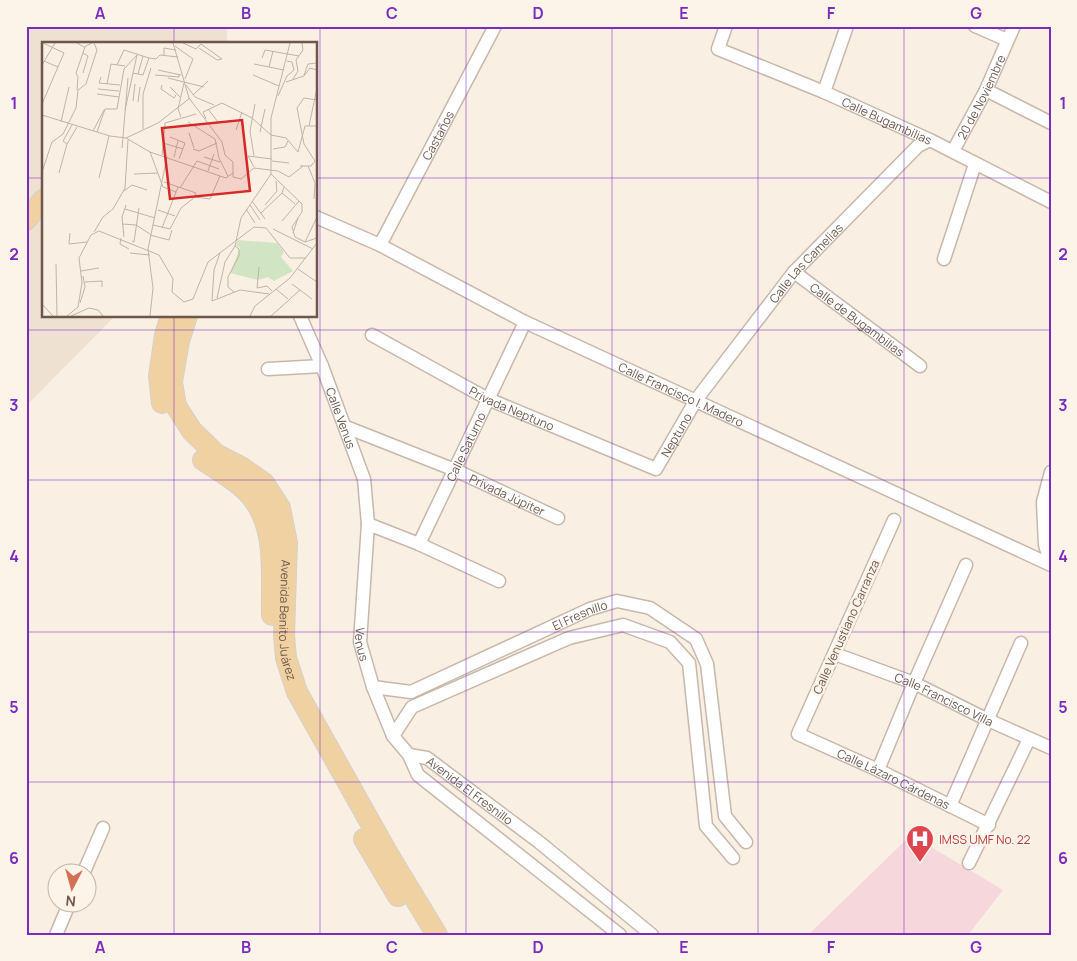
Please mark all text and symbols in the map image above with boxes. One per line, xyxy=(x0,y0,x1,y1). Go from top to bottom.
text: A xyxy=(95,2,106,24)
text: B xyxy=(241,2,251,24)
text: C xyxy=(386,2,398,24)
text: D xyxy=(532,2,544,24)
text: E xyxy=(679,2,689,24)
text: F xyxy=(827,2,836,24)
text: G xyxy=(970,2,982,24)
inset map xyxy=(42,42,318,318)
street label: 20 de Noviembre xyxy=(953,52,1009,142)
text: 1 xyxy=(10,92,18,114)
text: 1 xyxy=(1059,92,1067,114)
street label: Calle Bugambilias xyxy=(839,93,935,148)
street label: Castaños xyxy=(418,108,458,163)
street label: Calle Las Camelias xyxy=(765,219,846,306)
text: 2 xyxy=(9,243,19,265)
text: 2 xyxy=(1058,243,1068,265)
street label: Calle de Bugambilias xyxy=(807,278,908,360)
street label: Calle Francisco I. Madero xyxy=(616,358,747,430)
street label: Privada Neptuno xyxy=(466,382,557,434)
street label: Calle Venus xyxy=(322,385,360,451)
text: 3 xyxy=(9,394,19,416)
text: 3 xyxy=(1058,394,1068,416)
street label: Calle Saturno xyxy=(442,409,489,484)
street label: Neptuno xyxy=(656,410,695,460)
street label: Privada Júpiter xyxy=(467,469,549,520)
text: 4 xyxy=(9,545,19,567)
text: 4 xyxy=(1058,545,1068,567)
street label: Calle Venustiano Carranza xyxy=(809,557,883,697)
street label: Avenida Benito Juárez xyxy=(275,559,301,682)
street label: El Fresnillo xyxy=(549,596,609,634)
street label: Venus xyxy=(351,627,374,663)
street label: Calle Francisco Villa xyxy=(892,668,996,730)
text: 5 xyxy=(9,696,19,718)
text: 5 xyxy=(1058,696,1068,718)
street label: Calle Lázaro Cárdenas xyxy=(835,744,953,813)
street label: Avenida El Fresnillo xyxy=(423,752,517,828)
hospital icon: IMSS UMF No. 22 xyxy=(905,824,935,863)
place label: IMSS UMF No. 22 xyxy=(939,831,1031,848)
text: 6 xyxy=(9,847,19,869)
text: 6 xyxy=(1058,847,1068,869)
north arrow xyxy=(48,864,98,914)
text: N xyxy=(65,891,77,911)
text: A xyxy=(95,936,106,958)
text: B xyxy=(241,936,251,958)
text: C xyxy=(386,936,398,958)
text: D xyxy=(532,936,544,958)
text: E xyxy=(679,936,689,958)
text: F xyxy=(827,936,836,958)
text: G xyxy=(970,936,982,958)

